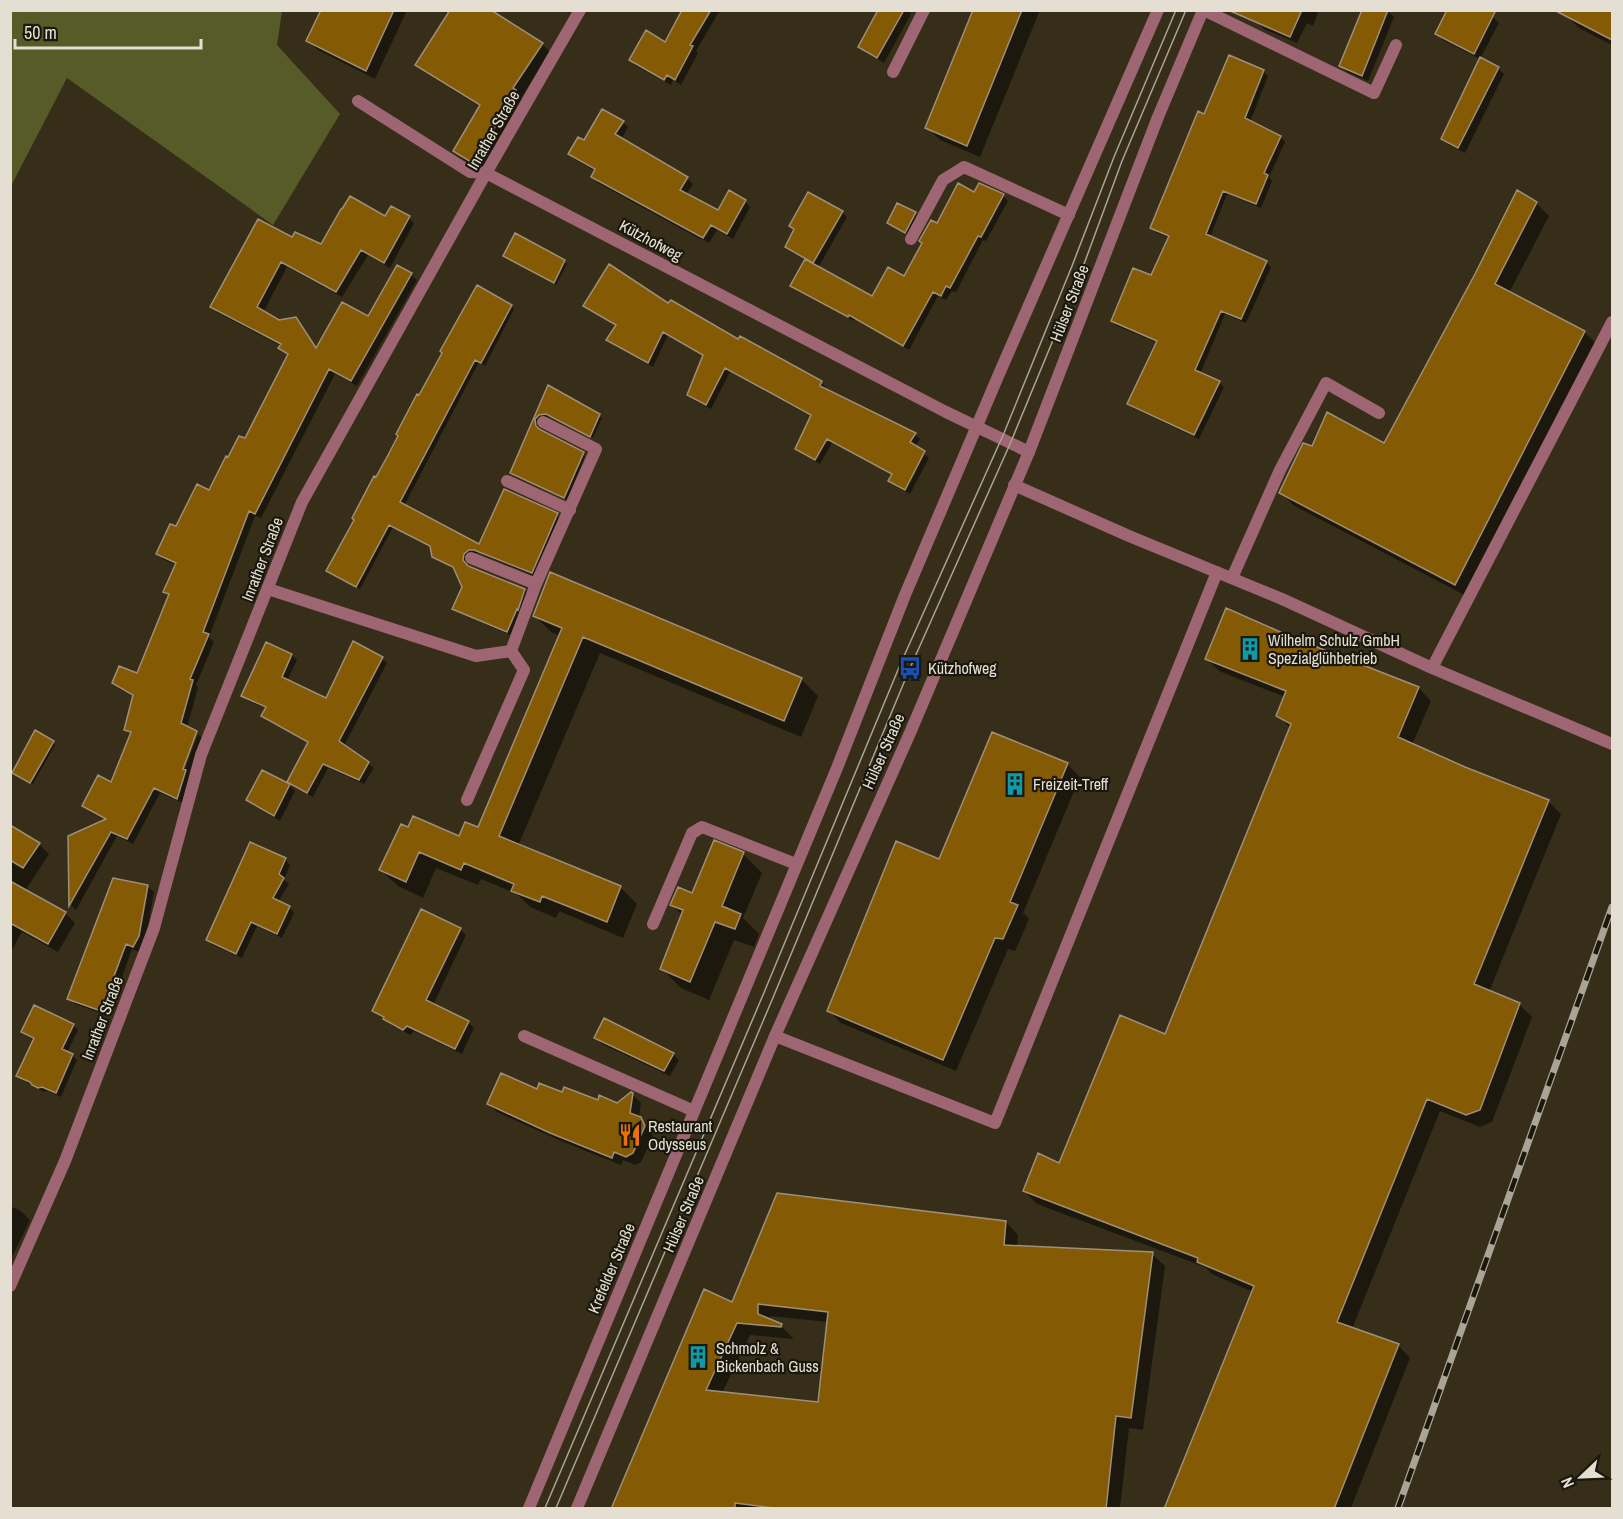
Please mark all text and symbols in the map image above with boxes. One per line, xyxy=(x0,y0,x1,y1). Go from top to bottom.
scale bar xyxy=(15,12,201,50)
text: 50 m xyxy=(24,20,57,45)
street label: Inrather Straße xyxy=(461,86,525,174)
street label: Kützhofweg xyxy=(616,214,687,266)
street label: Hülser Straße xyxy=(1044,261,1094,345)
street label: Inrather Straße xyxy=(236,514,288,604)
place label: Wilhelm Schulz GmbH Spezialglühbetrieb xyxy=(1268,629,1400,669)
building icon: Wilhelm Schulz GmbH Spezialglühbetrieb xyxy=(1237,636,1263,662)
bus stop icon: Kützhofweg xyxy=(897,655,923,681)
place label: Kützhofweg xyxy=(928,657,997,679)
street label: Hülser Straße xyxy=(856,710,910,792)
building icon: Freizeit-Treff xyxy=(1002,771,1028,797)
place label: Freizeit-Treff xyxy=(1033,773,1109,795)
street label: Inrather Straße xyxy=(76,973,128,1063)
place label: Restaurant Odysseus xyxy=(648,1115,713,1155)
restaurant icon: Restaurant Odysseus xyxy=(617,1122,643,1148)
street label: Hülser Straße xyxy=(657,1172,709,1256)
street label: Krefelder Straße xyxy=(582,1219,640,1317)
place label: Schmolz & Bickenbach Guss xyxy=(716,1337,819,1377)
building icon: Schmolz & Bickenbach Guss xyxy=(685,1344,711,1370)
north arrow xyxy=(1551,1447,1611,1507)
text: N xyxy=(1555,1474,1579,1492)

